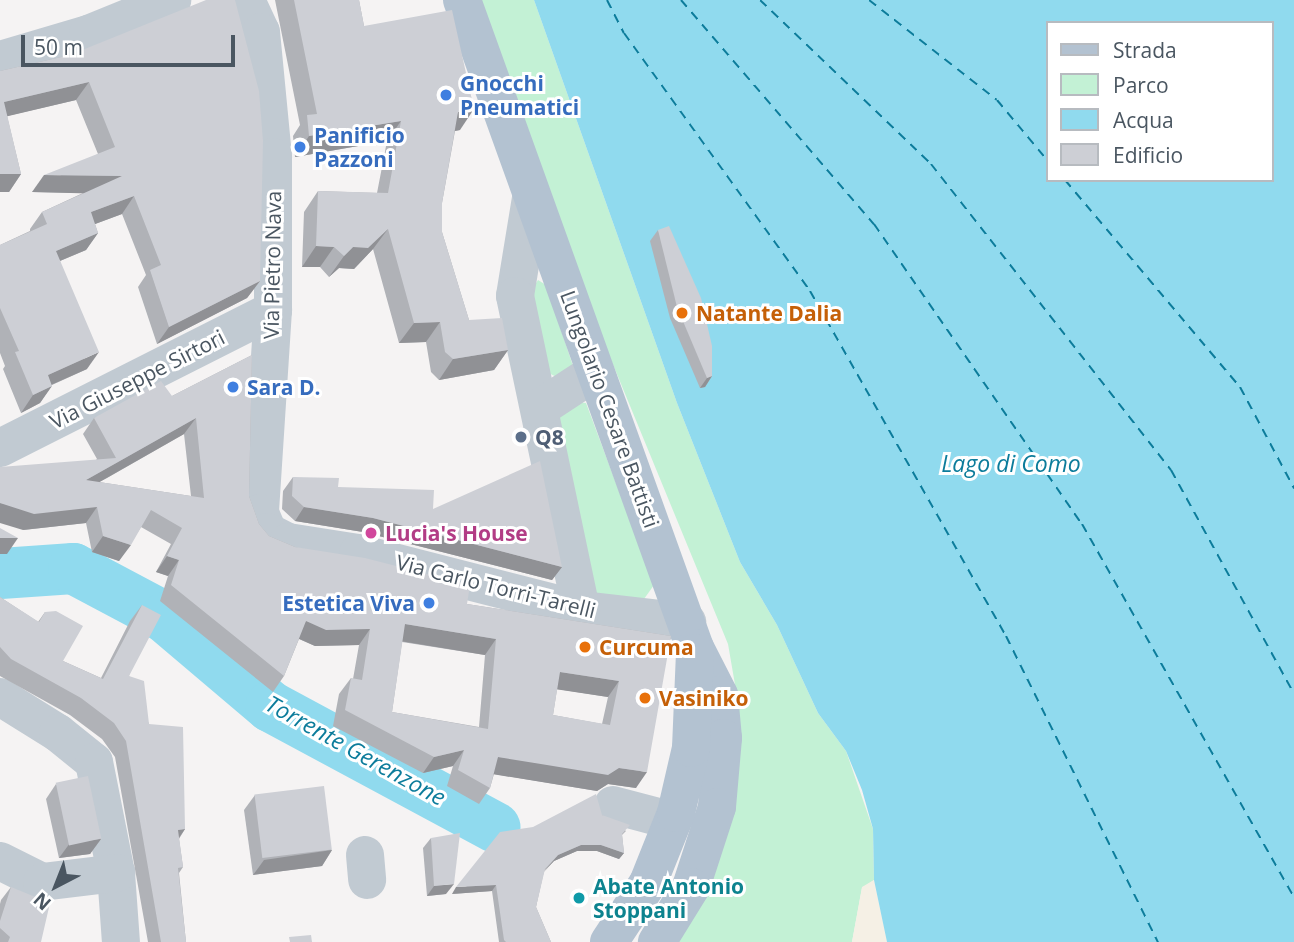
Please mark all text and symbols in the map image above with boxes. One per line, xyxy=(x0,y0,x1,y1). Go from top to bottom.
scale bar xyxy=(24,21,238,65)
legend xyxy=(1046,21,1273,182)
text: 50 m xyxy=(34,33,83,61)
text: Strada xyxy=(1113,36,1177,64)
place label: Gnocchi Pneumatici xyxy=(460,70,579,120)
text: Parco xyxy=(1113,71,1169,99)
marker: Gnocchi Pneumatici xyxy=(438,87,454,103)
text: Acqua xyxy=(1113,106,1174,134)
place label: Panificio Pazzoni xyxy=(314,122,405,172)
marker: Panificio Pazzoni xyxy=(292,139,308,155)
text: Edificio xyxy=(1113,141,1183,169)
street label: Via Pietro Nava xyxy=(258,191,286,339)
street label: Lungolario Cesare Battisti xyxy=(555,287,665,531)
place label: Natante Dalia xyxy=(696,300,842,326)
marker: Natante Dalia xyxy=(674,305,690,321)
street label: Via Giuseppe Sirtori xyxy=(46,324,228,434)
place label: Sara D. xyxy=(247,374,320,400)
marker: Sara D. xyxy=(225,379,241,395)
place label: Q8 xyxy=(535,424,564,450)
marker: Q8 xyxy=(513,429,529,445)
water label: Lago di Como xyxy=(941,449,1081,477)
place label: Lucia's House xyxy=(385,520,528,546)
marker: Lucia's House xyxy=(363,525,379,541)
street label: Via Carlo Torri-Tarelli xyxy=(394,549,598,623)
place label: Estetica Viva xyxy=(282,590,415,616)
marker: Estetica Viva xyxy=(421,595,437,611)
place label: Curcuma xyxy=(599,634,694,660)
marker: Curcuma xyxy=(577,639,593,655)
place label: Vasiniko xyxy=(659,685,748,711)
water label: Torrente Gerenzone xyxy=(261,689,451,811)
marker: Vasiniko xyxy=(637,690,653,706)
north arrow xyxy=(21,851,91,921)
place label: Abate Antonio Stoppani xyxy=(593,873,744,923)
text: N xyxy=(28,887,56,916)
marker: Abate Antonio Stoppani xyxy=(571,890,587,906)

